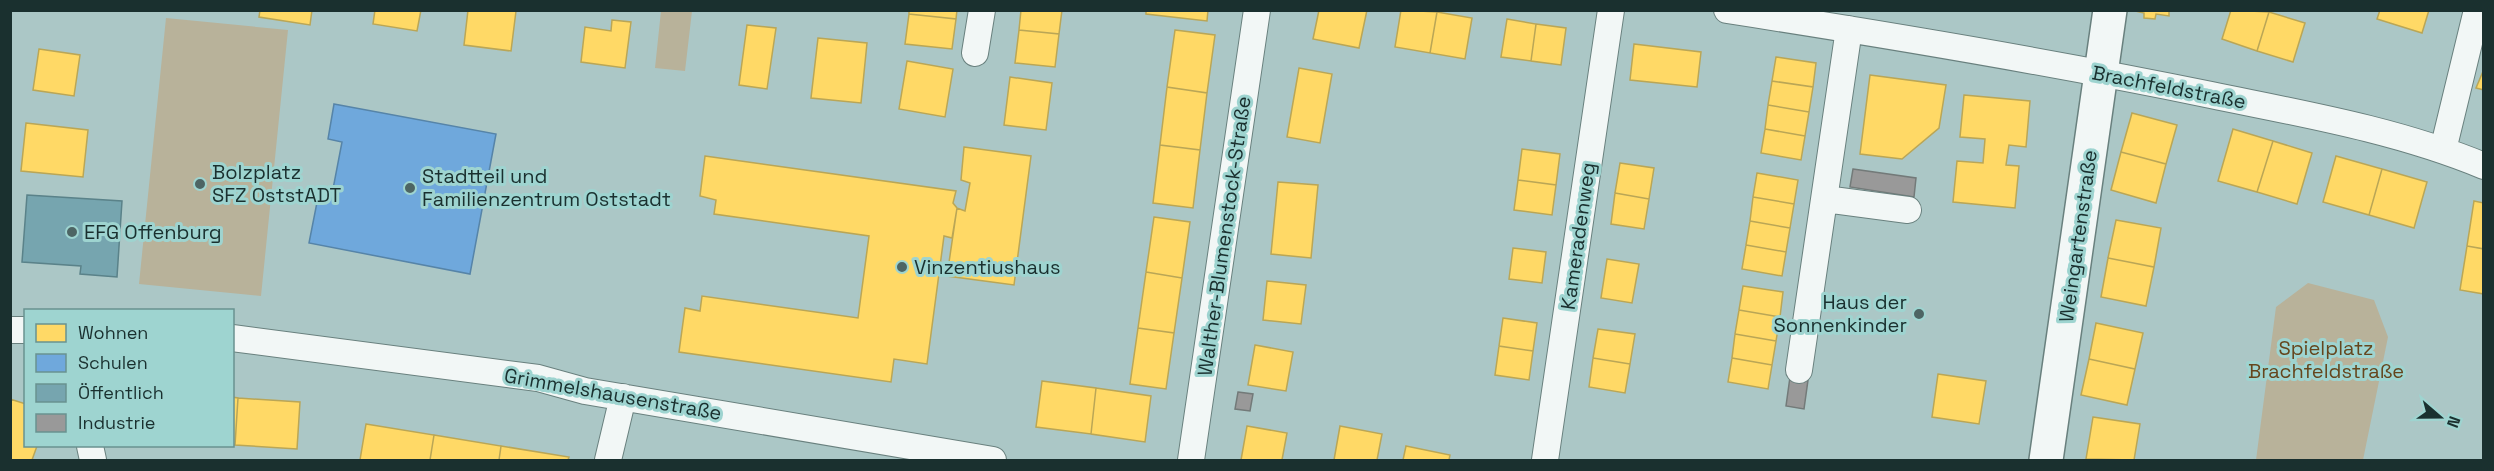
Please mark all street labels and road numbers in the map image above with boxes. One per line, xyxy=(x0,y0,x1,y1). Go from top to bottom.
street label: Brachfeldstraße xyxy=(2090,59,2248,115)
street label: Walther-Blumenstock-Straße xyxy=(1191,94,1257,378)
street label: Weingartenstraße xyxy=(2053,148,2103,324)
street label: Kameradenweg xyxy=(1555,161,1601,311)
street label: Grimmelshausenstraße xyxy=(502,362,724,426)

